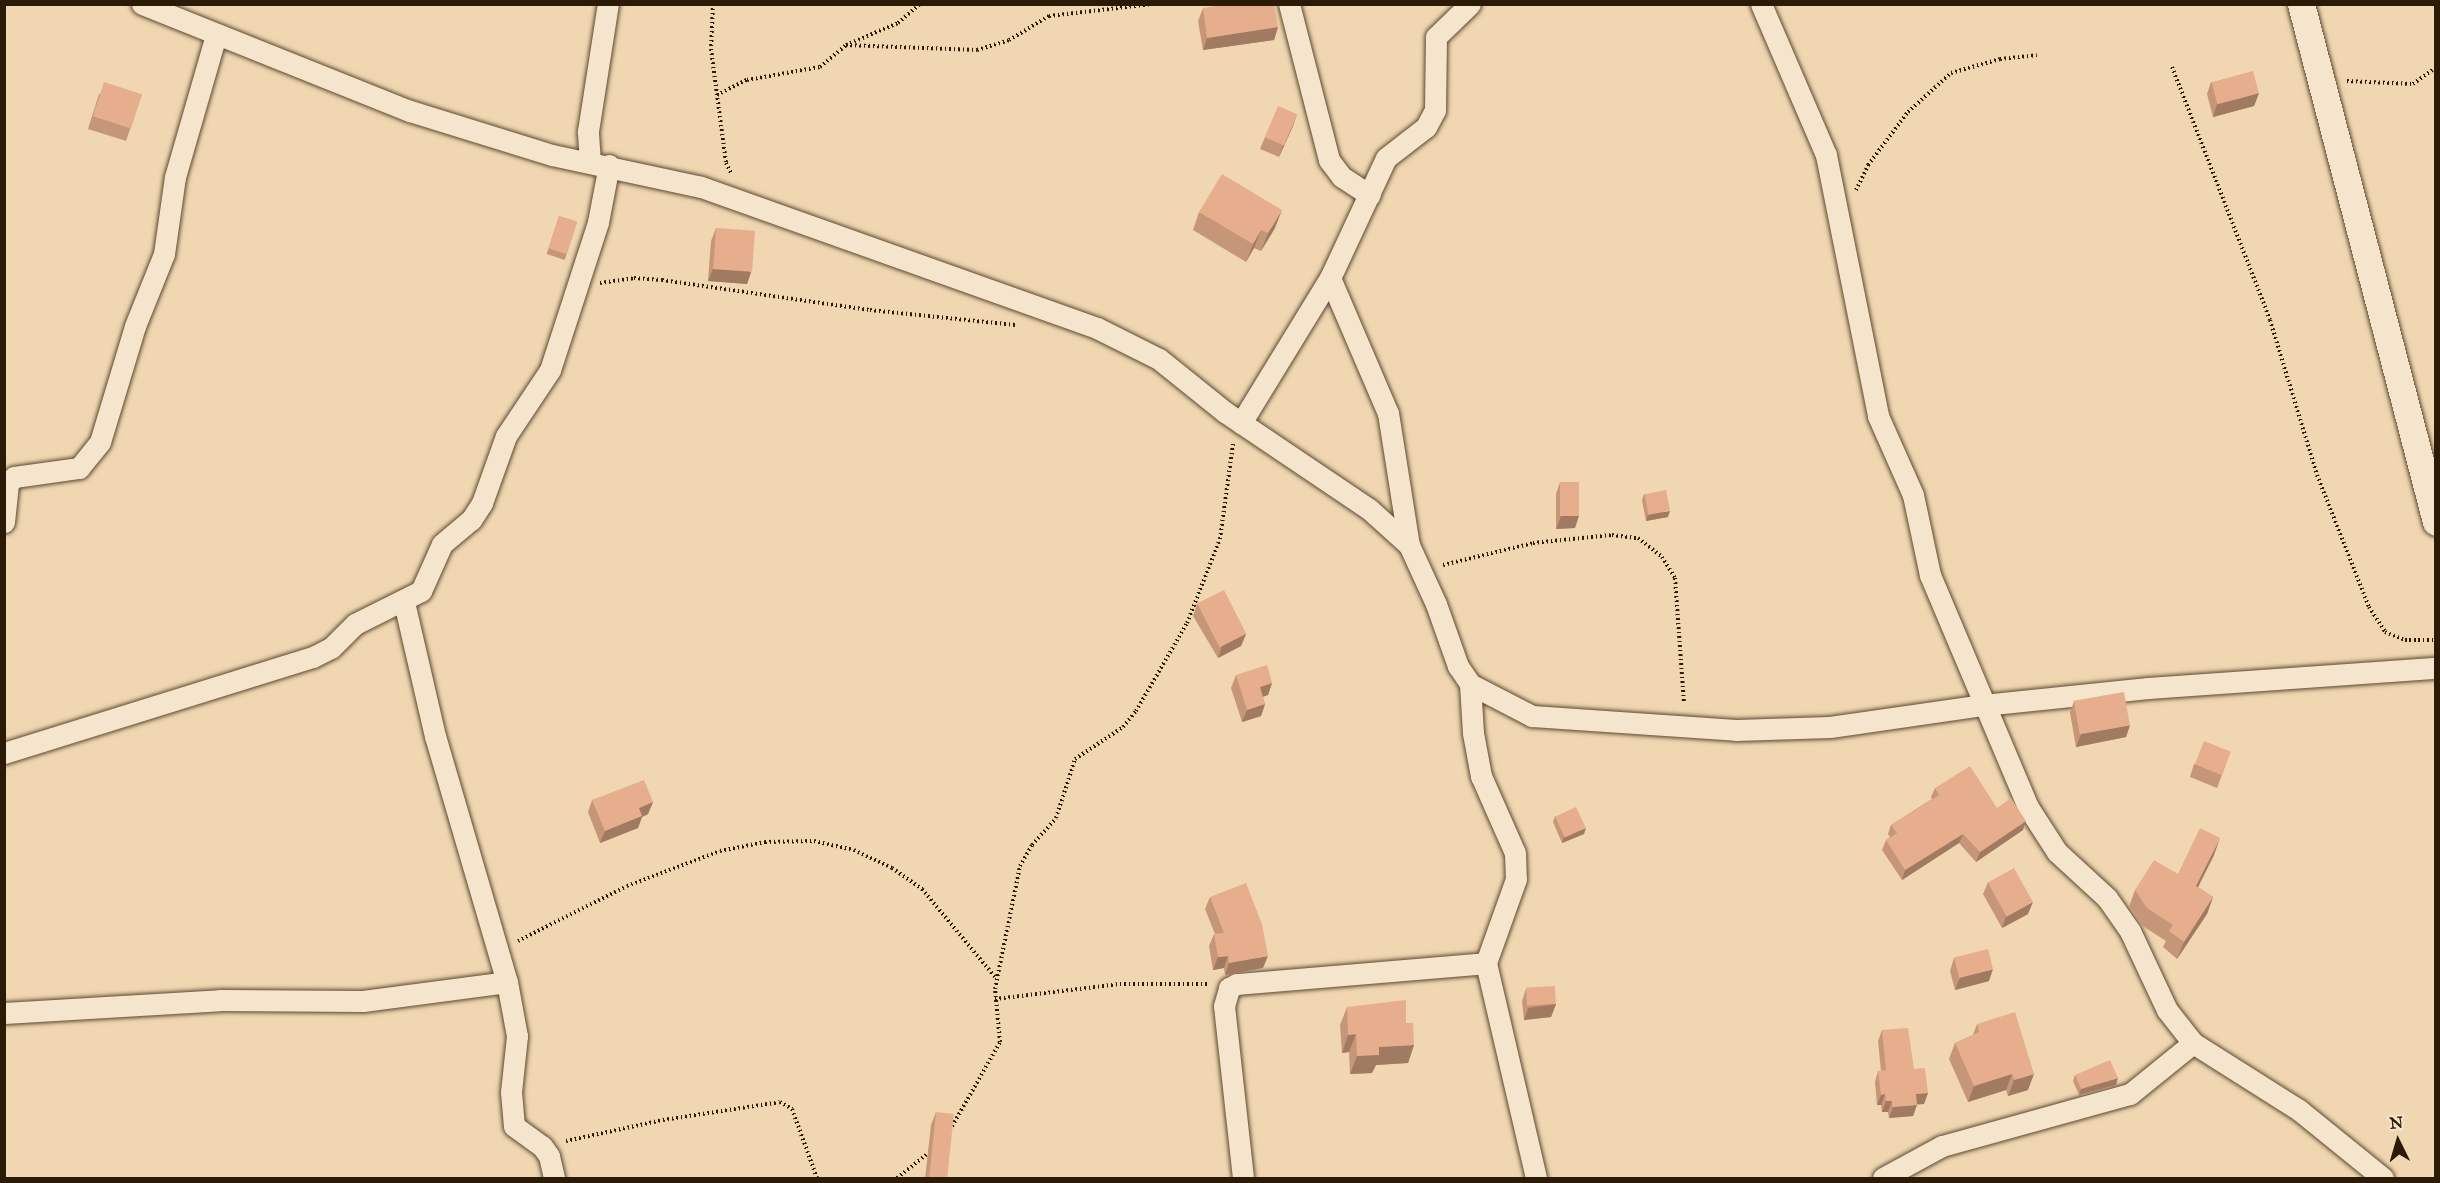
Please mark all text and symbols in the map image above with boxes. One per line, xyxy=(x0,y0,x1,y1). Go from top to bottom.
north arrow xyxy=(2368,1111,2428,1171)
text: N xyxy=(2389,1113,2404,1133)

